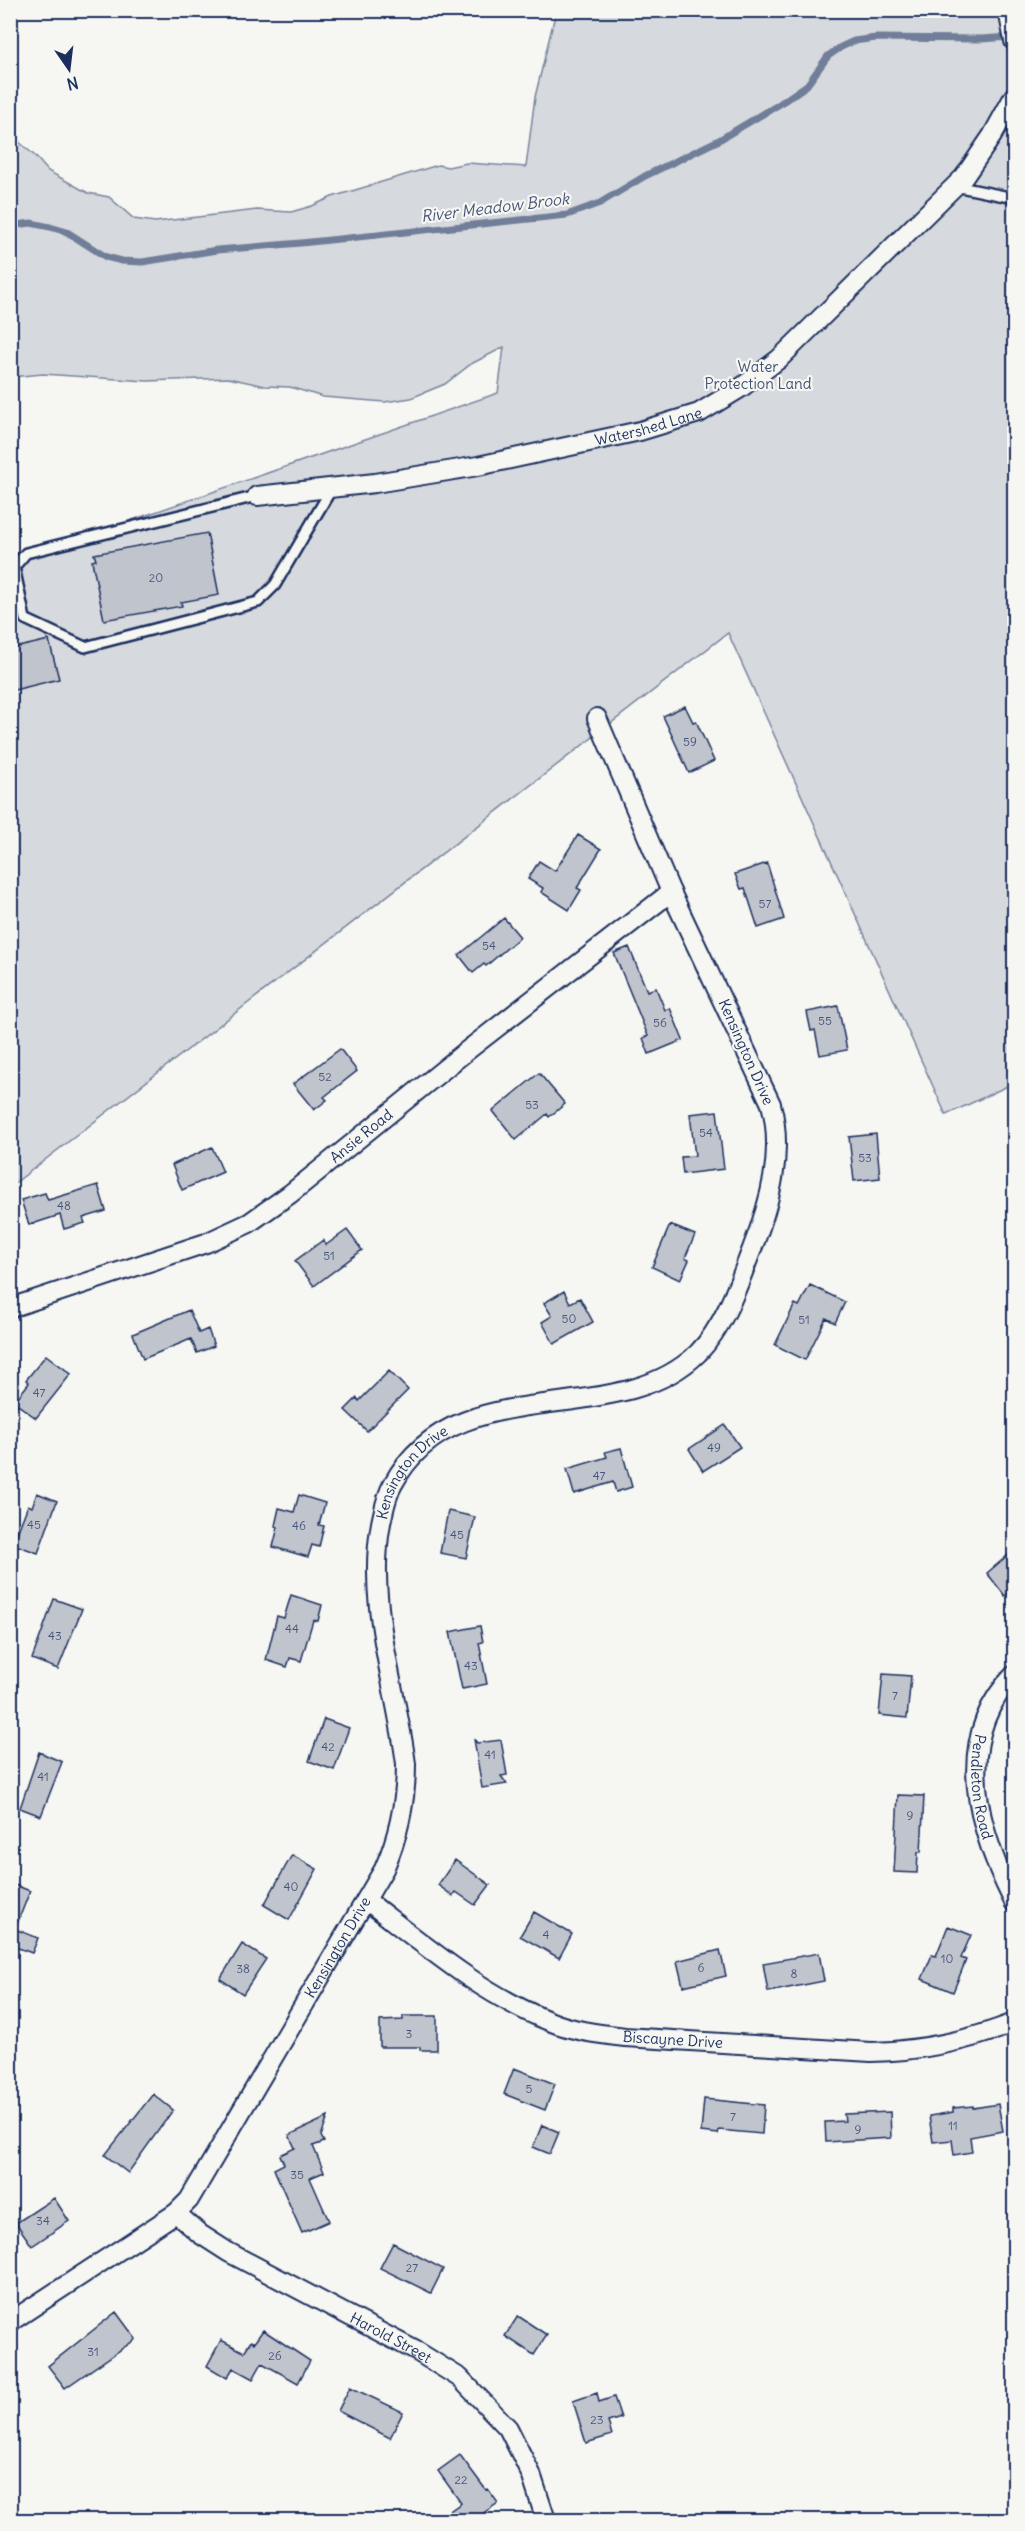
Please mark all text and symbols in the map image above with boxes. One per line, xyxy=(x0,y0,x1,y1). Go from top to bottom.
north arrow xyxy=(39,39,99,99)
text: N xyxy=(65,73,80,95)
water label: River Meadow Brook xyxy=(420,188,572,226)
park label: Water Protection Land xyxy=(704,357,812,393)
street label: Watershed Lane xyxy=(593,403,704,450)
house number: 20 xyxy=(149,570,163,585)
house number: 59 xyxy=(683,734,697,749)
house number: 57 xyxy=(759,896,772,911)
house number: 54 xyxy=(482,938,496,953)
street label: Kensington Drive xyxy=(715,996,778,1108)
house number: 55 xyxy=(818,1013,832,1028)
house number: 56 xyxy=(653,1015,667,1030)
house number: 52 xyxy=(318,1069,332,1084)
house number: 53 xyxy=(525,1097,539,1112)
street label: Ansie Road xyxy=(326,1105,396,1167)
house number: 54 xyxy=(699,1125,713,1140)
house number: 53 xyxy=(858,1150,872,1165)
house number: 48 xyxy=(57,1198,71,1213)
house number: 51 xyxy=(323,1248,335,1263)
house number: 50 xyxy=(562,1311,577,1326)
house number: 51 xyxy=(798,1312,810,1327)
house number: 47 xyxy=(33,1385,45,1400)
street label: Kensington Drive xyxy=(372,1421,451,1521)
house number: 49 xyxy=(707,1440,721,1455)
house number: 47 xyxy=(593,1468,605,1483)
house number: 45 xyxy=(27,1517,41,1532)
house number: 46 xyxy=(292,1518,306,1533)
house number: 45 xyxy=(450,1527,464,1542)
house number: 44 xyxy=(285,1621,299,1636)
house number: 43 xyxy=(48,1628,62,1643)
house number: 43 xyxy=(464,1658,478,1673)
house number: 7 xyxy=(892,1688,898,1703)
street label: Pendleton Road xyxy=(967,1732,997,1842)
house number: 42 xyxy=(321,1739,335,1754)
house number: 41 xyxy=(484,1747,496,1762)
house number: 41 xyxy=(37,1769,49,1784)
house number: 9 xyxy=(907,1808,914,1823)
house number: 40 xyxy=(284,1879,299,1894)
street label: Kensington Drive xyxy=(300,1893,374,2001)
house number: 4 xyxy=(543,1927,550,1942)
house number: 10 xyxy=(941,1951,953,1966)
house number: 6 xyxy=(698,1960,705,1975)
house number: 38 xyxy=(236,1961,250,1976)
house number: 8 xyxy=(791,1966,798,1981)
house number: 3 xyxy=(406,2026,413,2041)
street label: Biscayne Drive xyxy=(622,2027,724,2052)
house number: 5 xyxy=(526,2081,533,2096)
house number: 7 xyxy=(730,2109,736,2124)
house number: 11 xyxy=(948,2118,958,2133)
house number: 9 xyxy=(855,2122,862,2137)
house number: 35 xyxy=(290,2167,304,2182)
house number: 34 xyxy=(36,2213,50,2228)
house number: 27 xyxy=(406,2260,418,2275)
street label: Harold Street xyxy=(347,2308,435,2367)
house number: 31 xyxy=(87,2344,99,2359)
house number: 26 xyxy=(268,2348,282,2363)
house number: 23 xyxy=(590,2412,604,2427)
house number: 22 xyxy=(454,2472,468,2487)

